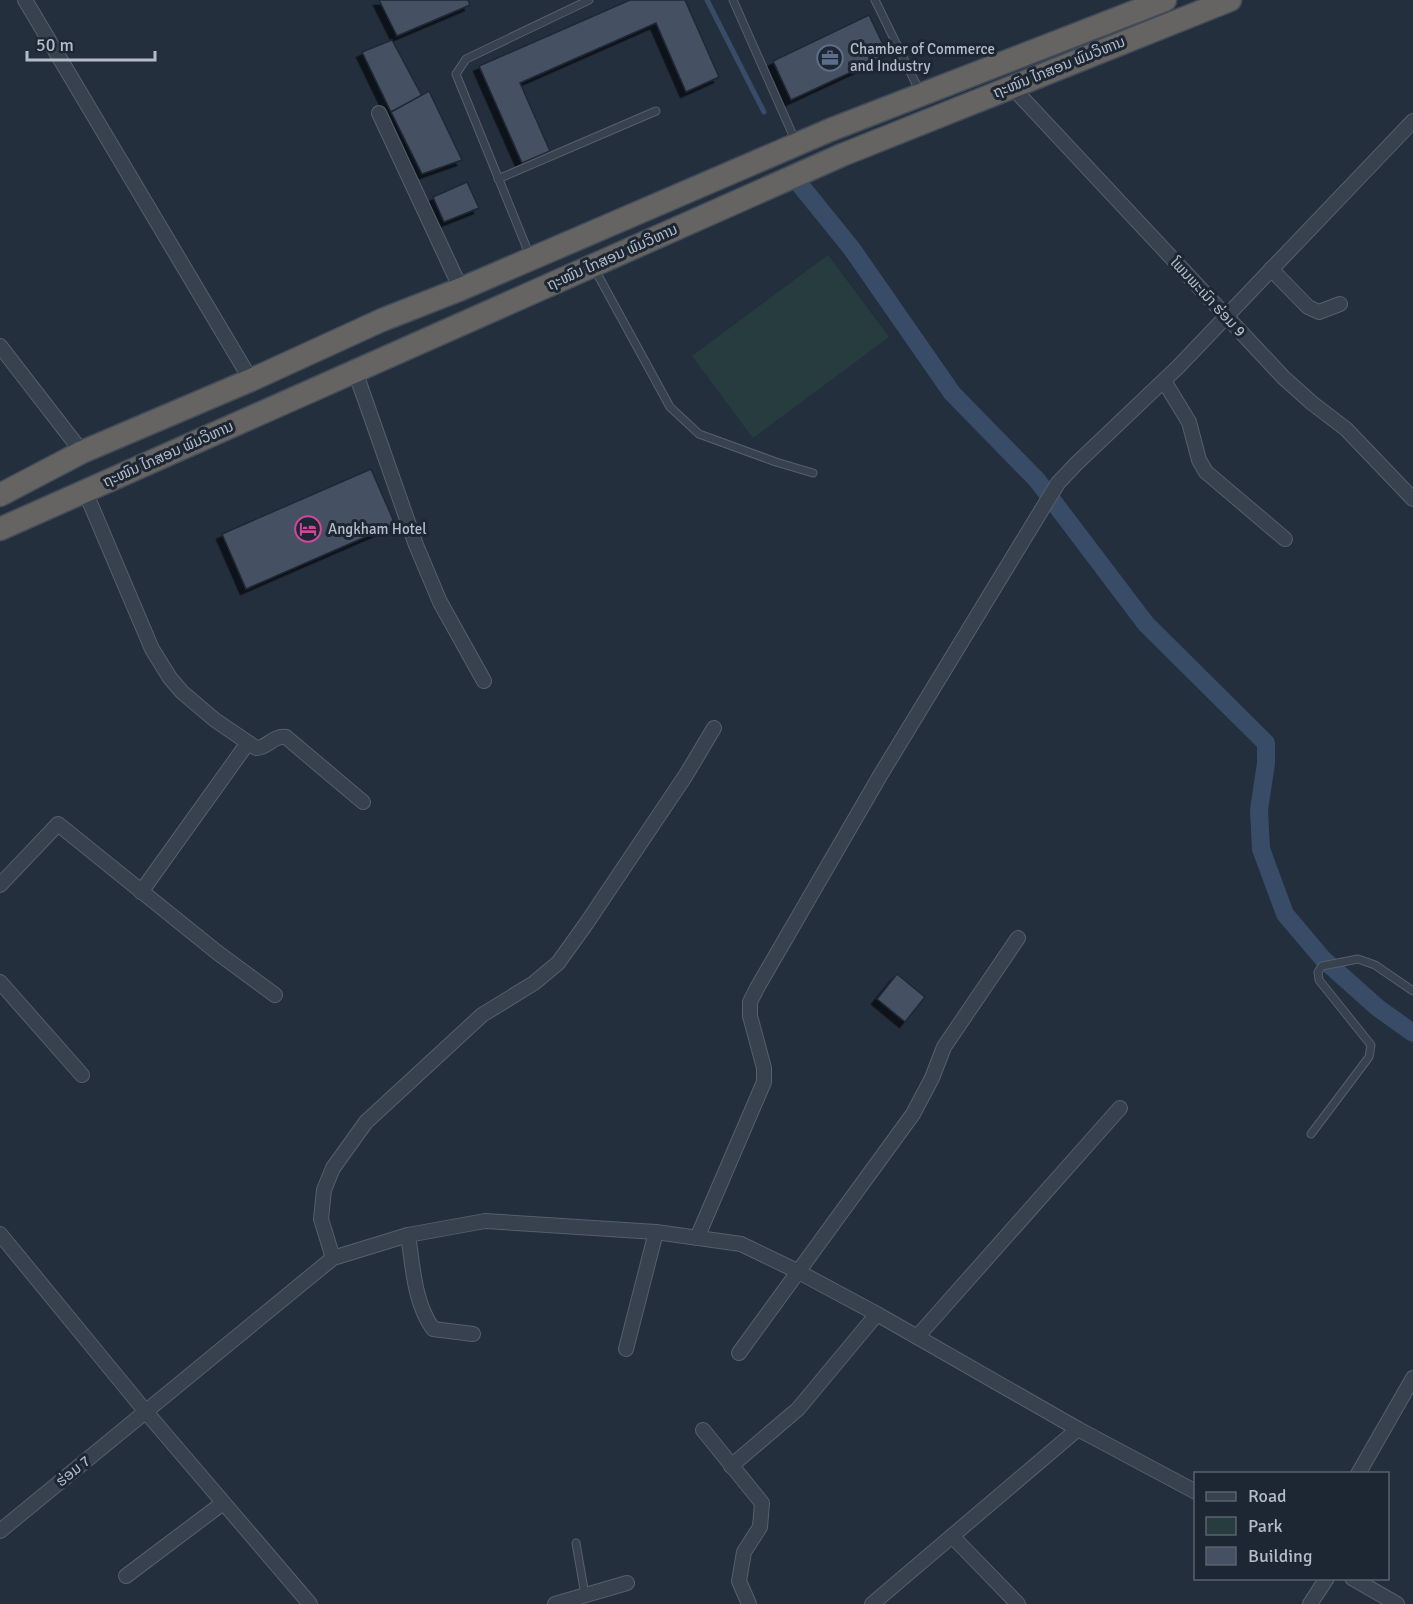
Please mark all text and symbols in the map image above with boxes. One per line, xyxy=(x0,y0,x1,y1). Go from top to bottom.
scale bar xyxy=(27,24,154,62)
street label: ຖະໜົນ ໄກສອນ ພົມວິຫານ xyxy=(990,32,1128,102)
text: 50 m xyxy=(36,34,74,56)
place label: Chamber of Commerce and Industry xyxy=(850,40,995,75)
office icon: Chamber of Commerce and Industry xyxy=(815,43,845,73)
street label: ຖະໜົນ ໄກສອນ ພົມວິຫານ xyxy=(544,220,680,294)
street label: ໂພນພະເນົາ ຮ່ອມ 9 xyxy=(1166,253,1249,340)
street label: ຖະໜົນ ໄກສອນ ພົມວິຫານ xyxy=(100,417,236,491)
hotel icon: Angkham Hotel xyxy=(293,514,323,544)
place label: Angkham Hotel xyxy=(328,520,427,538)
street label: ຮ່ອມ 7 xyxy=(52,1452,94,1490)
legend xyxy=(1194,1472,1389,1580)
text: Road xyxy=(1248,1485,1287,1507)
text: Park xyxy=(1248,1515,1283,1537)
text: Building xyxy=(1248,1545,1312,1567)

